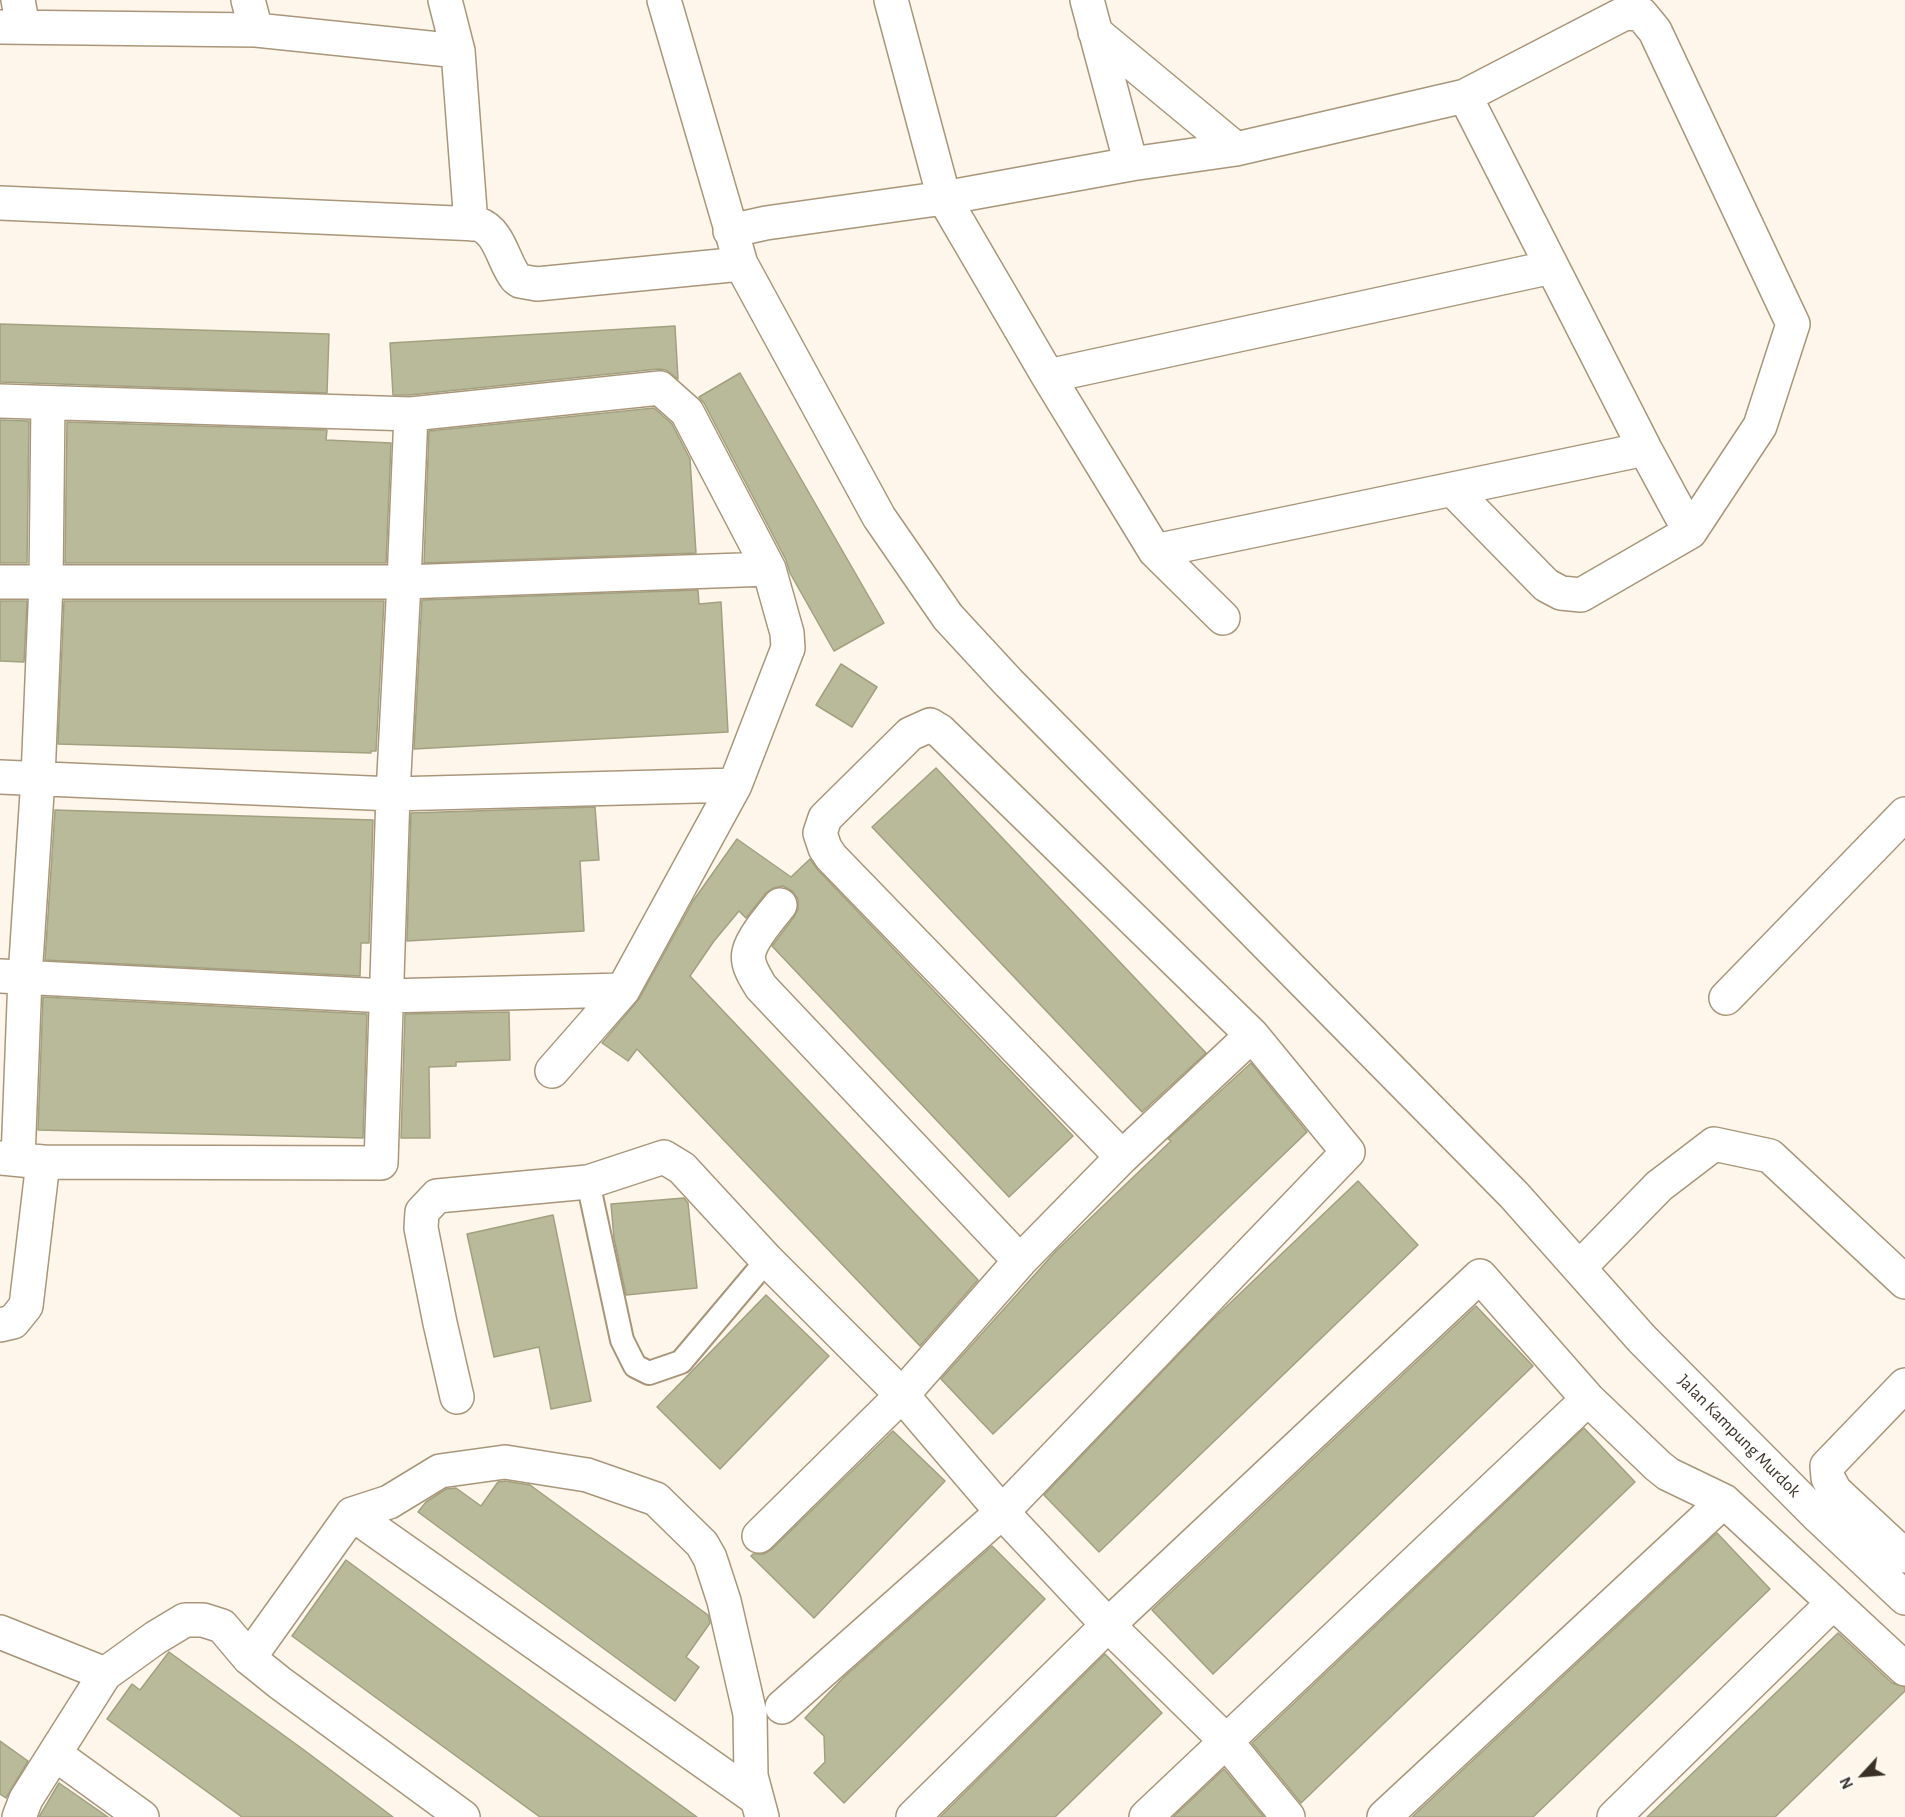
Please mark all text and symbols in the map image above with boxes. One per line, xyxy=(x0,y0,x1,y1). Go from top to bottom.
street label: Jalan Kampung Murdok xyxy=(1673,1370,1805,1502)
north arrow xyxy=(1833,1745,1893,1805)
text: N xyxy=(1837,1774,1856,1791)

